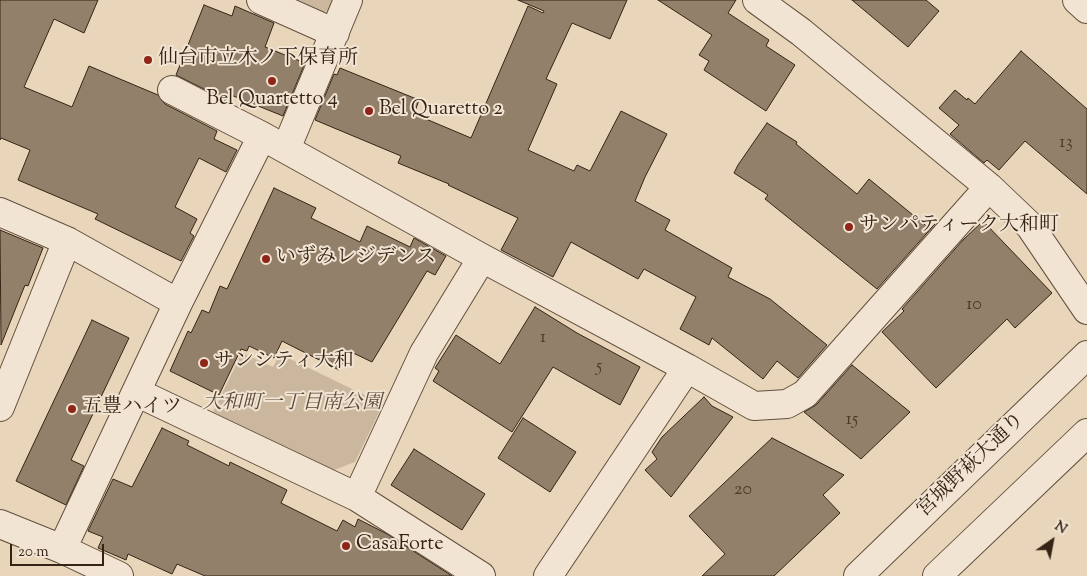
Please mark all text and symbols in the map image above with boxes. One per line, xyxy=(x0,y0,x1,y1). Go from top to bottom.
place label: 仙台市立木ノ下保育所 xyxy=(158,48,358,72)
marker: 仙台市立木ノ下保育所 xyxy=(142,54,154,66)
marker: Bel Quartetto 4 xyxy=(266,75,278,87)
place label: Bel Quartetto 4 xyxy=(206,89,338,113)
place label: Bel Quaretto 2 xyxy=(379,99,503,123)
marker: Bel Quaretto 2 xyxy=(363,105,375,117)
house number: 13 xyxy=(1059,133,1073,155)
place label: サンパティーク大和町 xyxy=(859,215,1059,239)
marker: サンパティーク大和町 xyxy=(843,221,855,233)
place label: いずみレジデンス xyxy=(276,247,436,271)
marker: いずみレジデンス xyxy=(260,253,272,265)
house number: 10 xyxy=(966,295,982,317)
house number: 1 xyxy=(540,328,546,350)
place label: サンシティ大和 xyxy=(214,351,354,375)
marker: サンシティ大和 xyxy=(198,357,210,369)
house number: 5 xyxy=(596,357,602,379)
park label: 大和町一丁目南公園 xyxy=(202,393,382,417)
place label: 五豊ハイツ xyxy=(82,397,182,421)
marker: 五豊ハイツ xyxy=(66,403,78,415)
street label: 宮城野萩大通り xyxy=(913,409,1031,523)
house number: 15 xyxy=(846,410,858,432)
house number: 20 xyxy=(734,480,752,502)
north arrow xyxy=(1027,516,1077,566)
text: N xyxy=(1050,517,1070,540)
scale bar xyxy=(12,534,106,566)
place label: CasaForte xyxy=(356,534,444,558)
marker: CasaForte xyxy=(340,540,352,552)
text: 20 m xyxy=(18,542,49,563)

